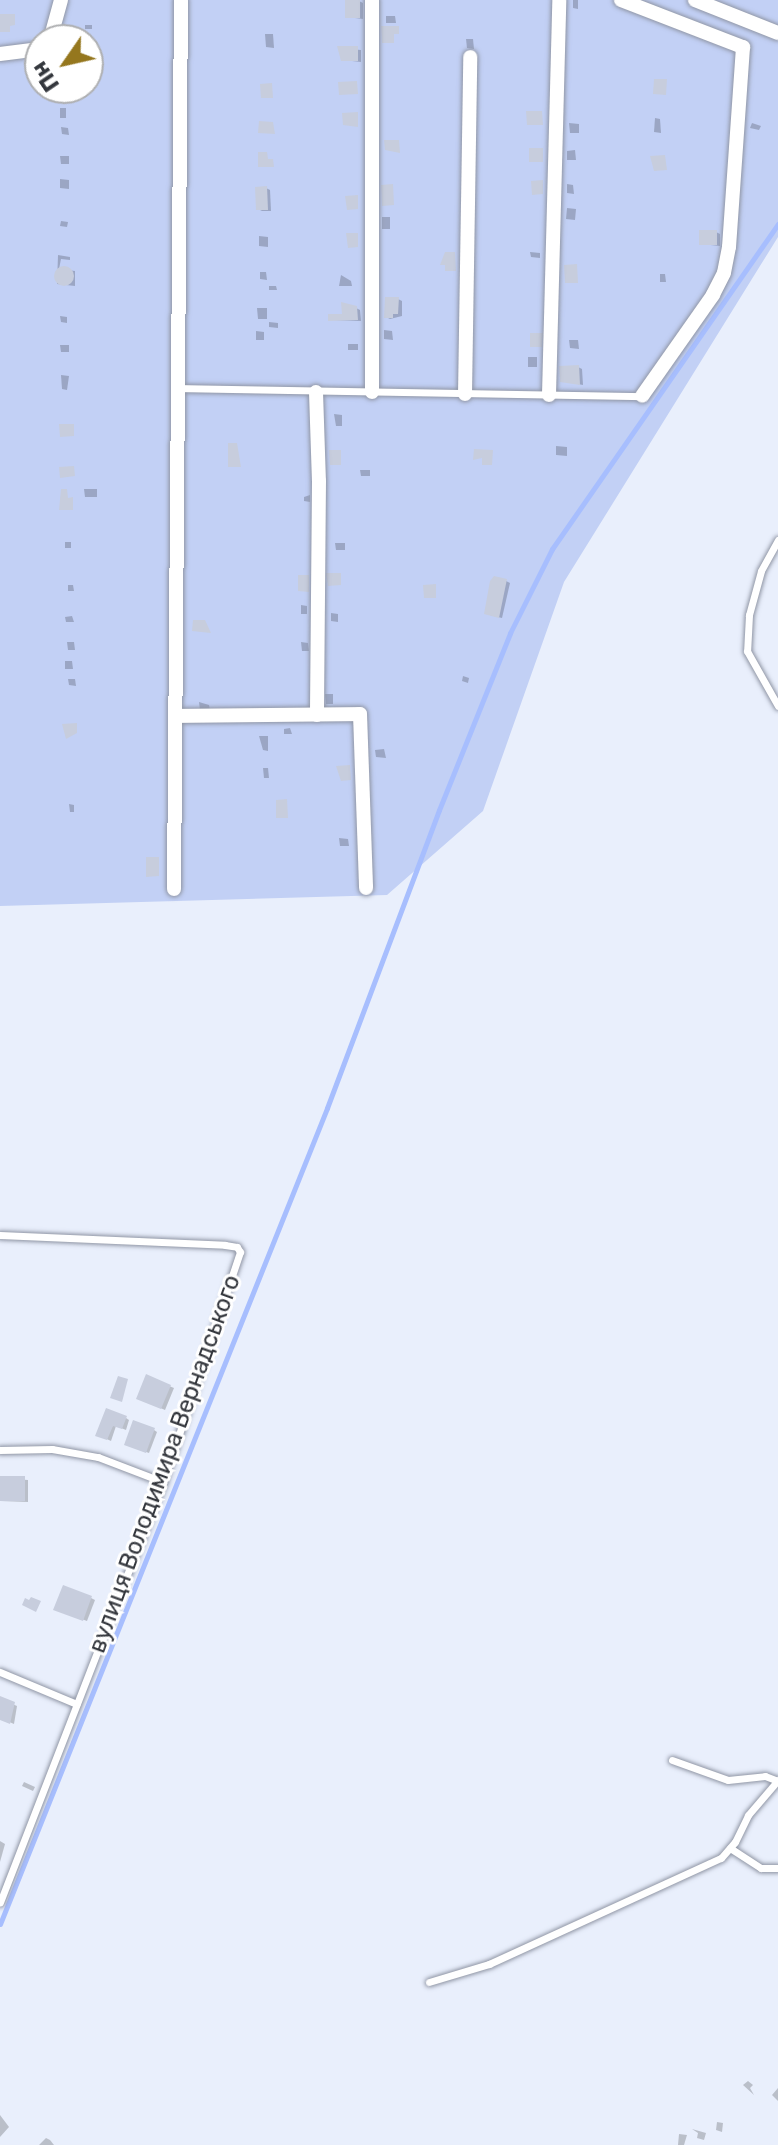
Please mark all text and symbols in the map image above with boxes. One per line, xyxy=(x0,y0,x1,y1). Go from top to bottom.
north arrow xyxy=(24,24,104,104)
text: Пн xyxy=(26,56,65,97)
street label: вулиця Володимира Вернадського xyxy=(83,1271,247,1657)

